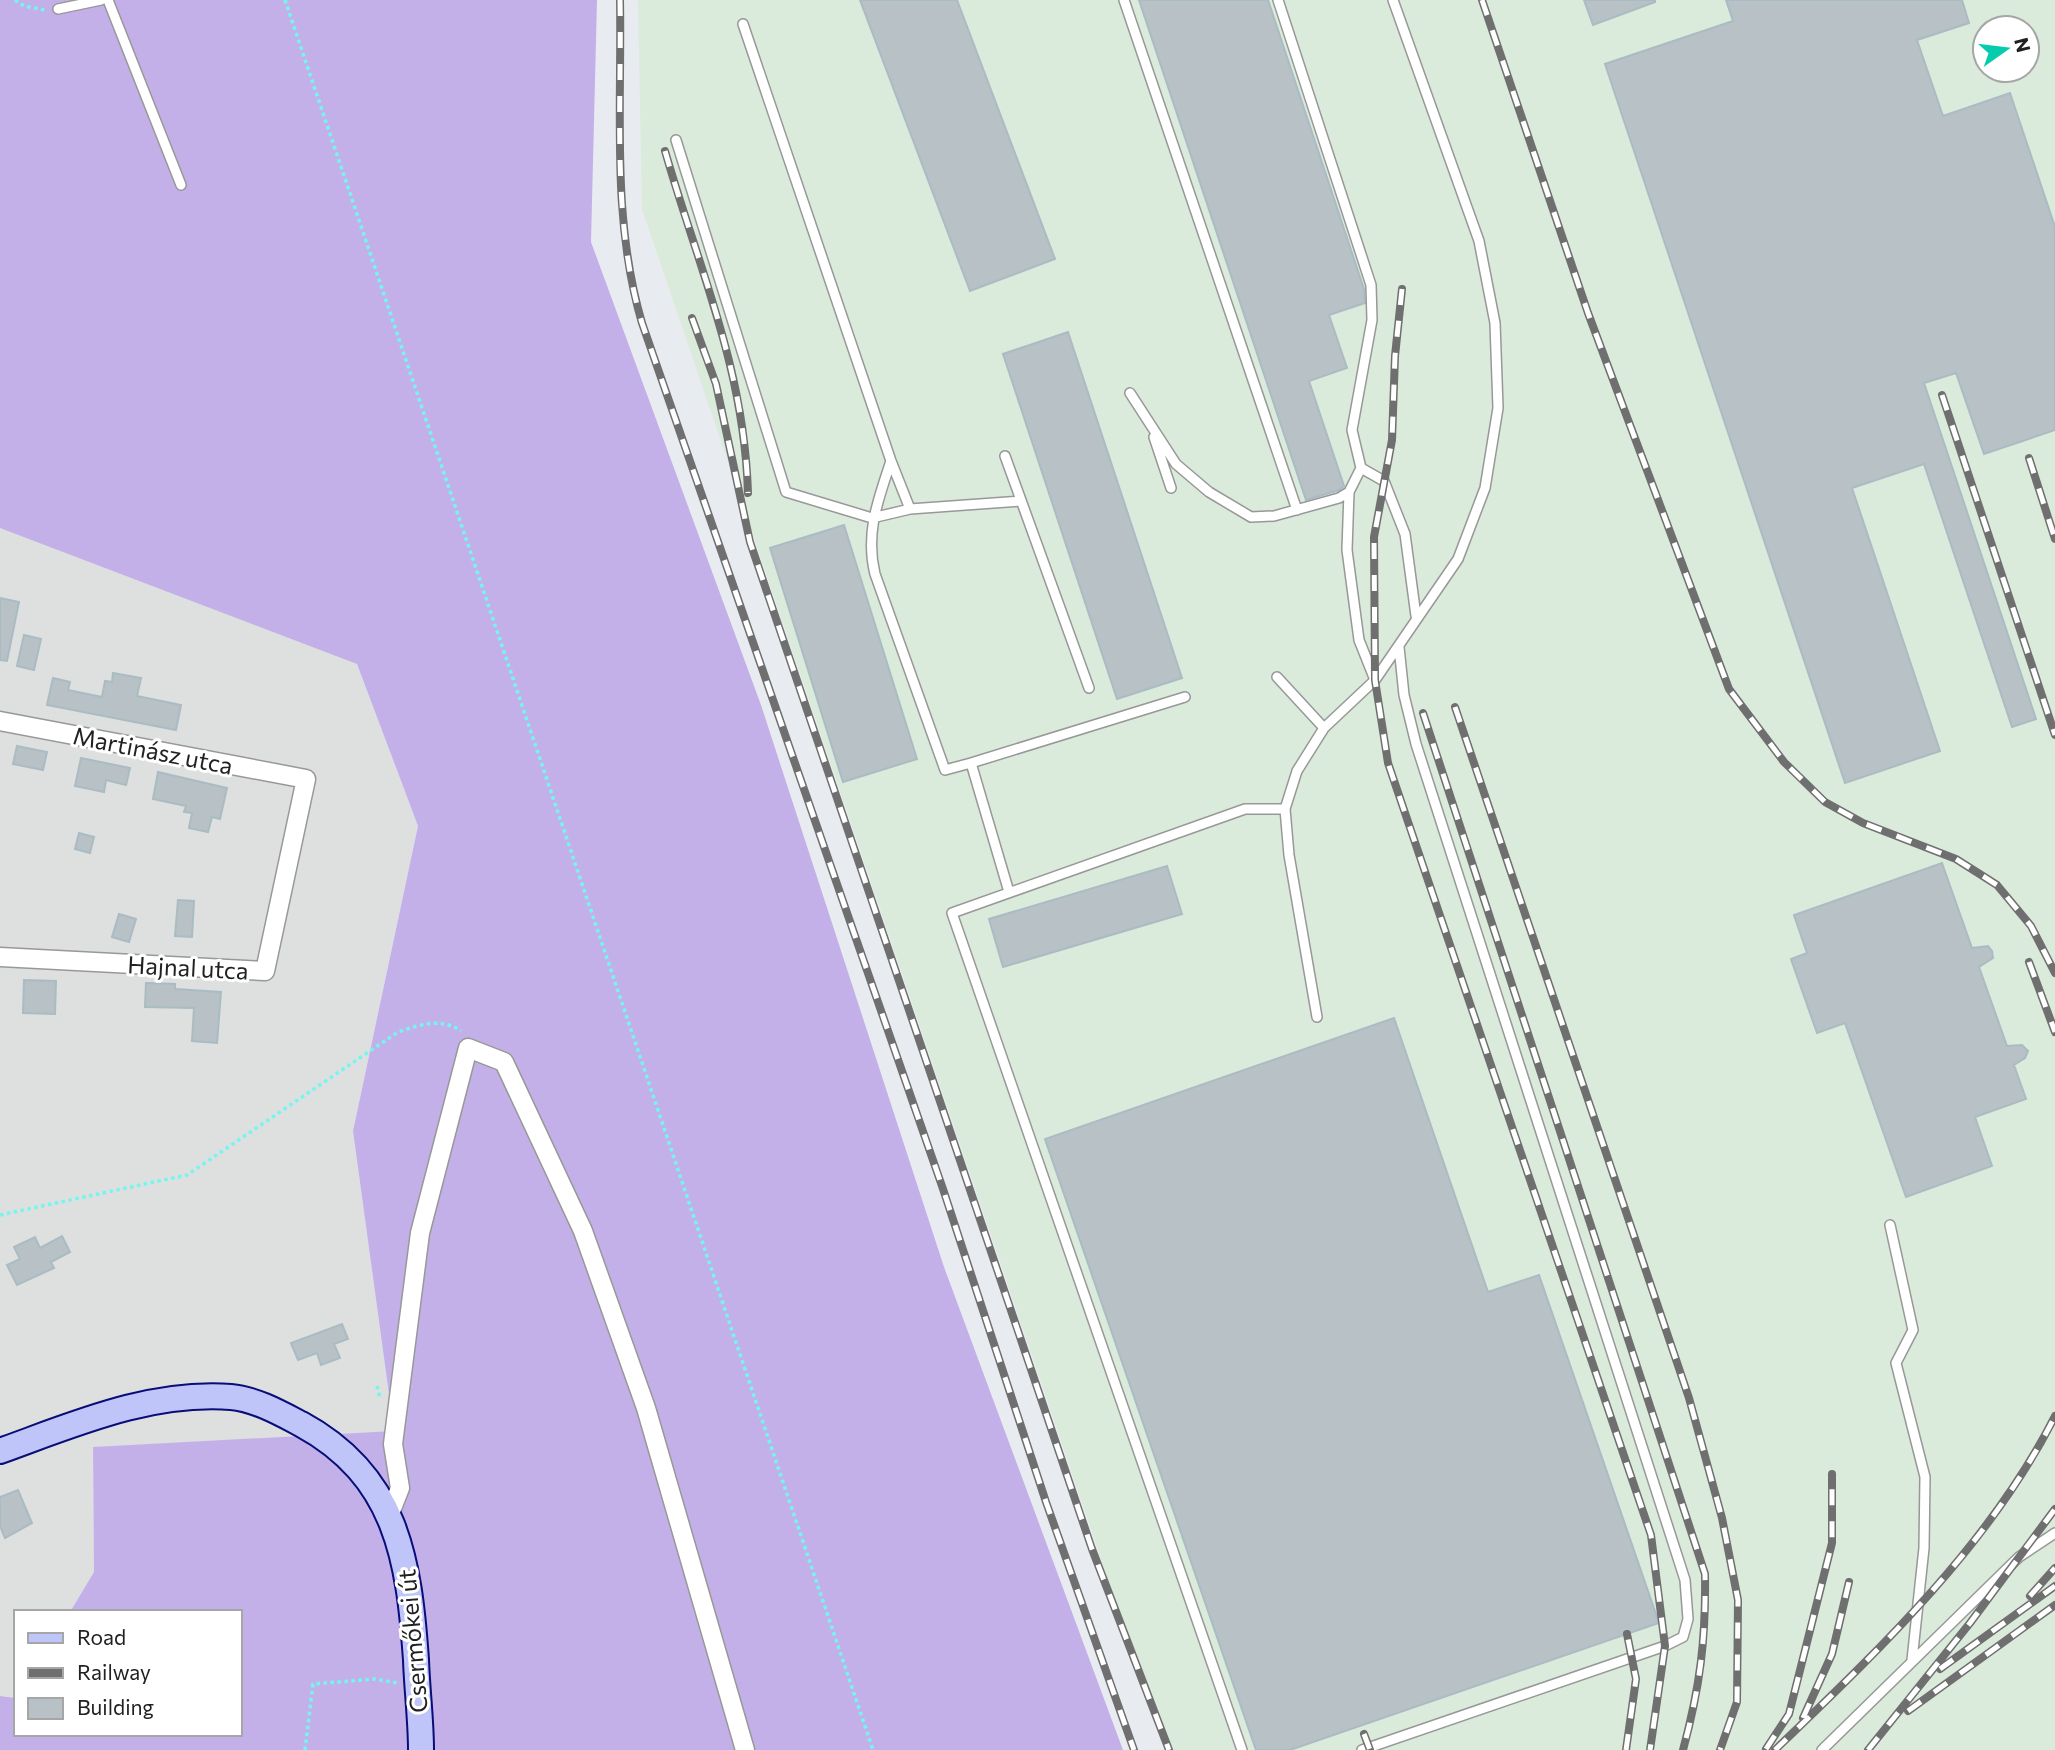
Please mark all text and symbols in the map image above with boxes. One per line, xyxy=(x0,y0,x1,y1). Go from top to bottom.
north arrow xyxy=(1971,14,2041,84)
text: N xyxy=(2010,35,2036,54)
street label: Martinász utca xyxy=(71,720,235,780)
street label: Hajnal utca xyxy=(127,949,249,985)
street label: Csermőkei út xyxy=(391,1568,433,1714)
legend xyxy=(14,1610,242,1736)
text: Road xyxy=(77,1624,126,1649)
text: Railway xyxy=(77,1659,151,1684)
text: Building xyxy=(77,1694,154,1719)

